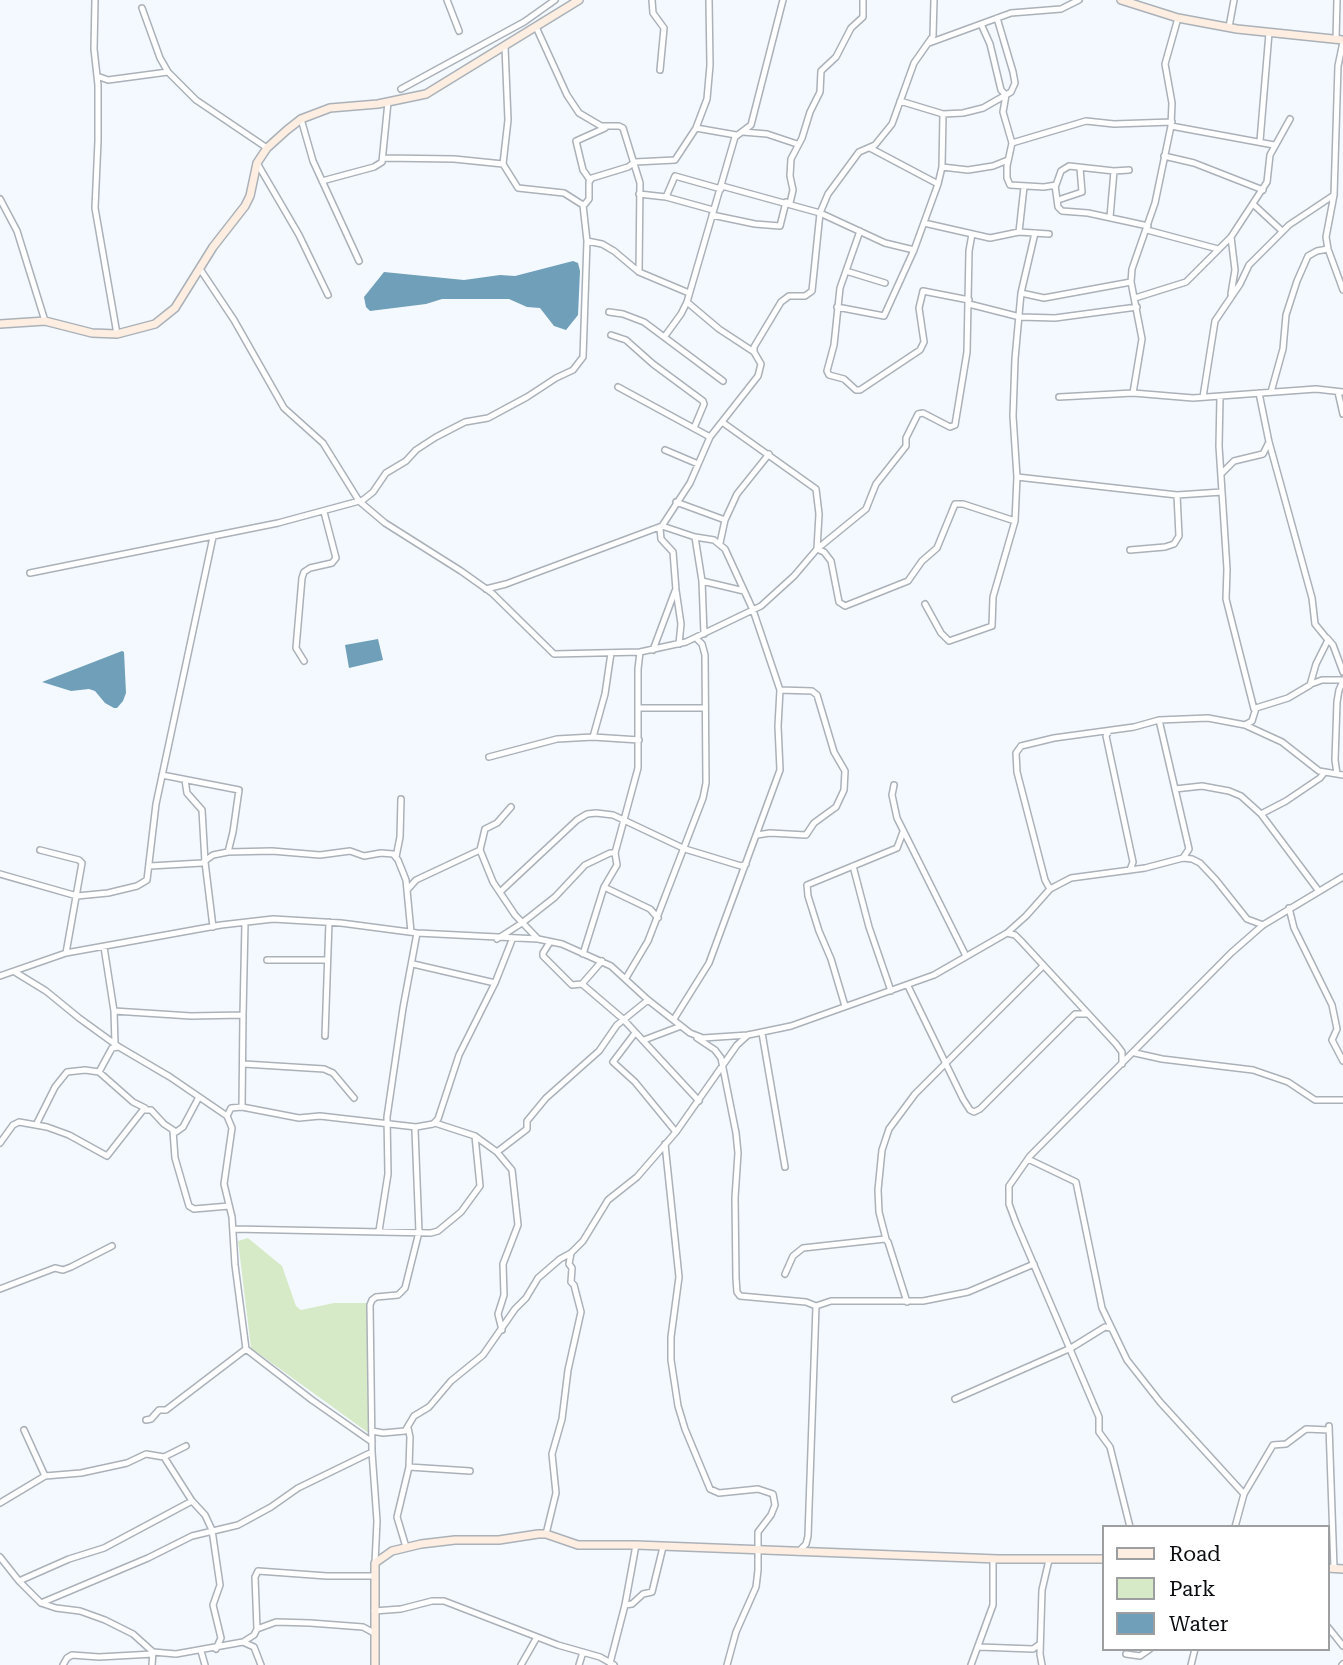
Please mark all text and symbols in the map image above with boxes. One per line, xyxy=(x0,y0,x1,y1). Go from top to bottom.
legend xyxy=(1102,1525,1329,1651)
text: Road xyxy=(1169,1542,1221,1566)
text: Park xyxy=(1169,1577,1215,1601)
text: Water xyxy=(1169,1612,1228,1636)

